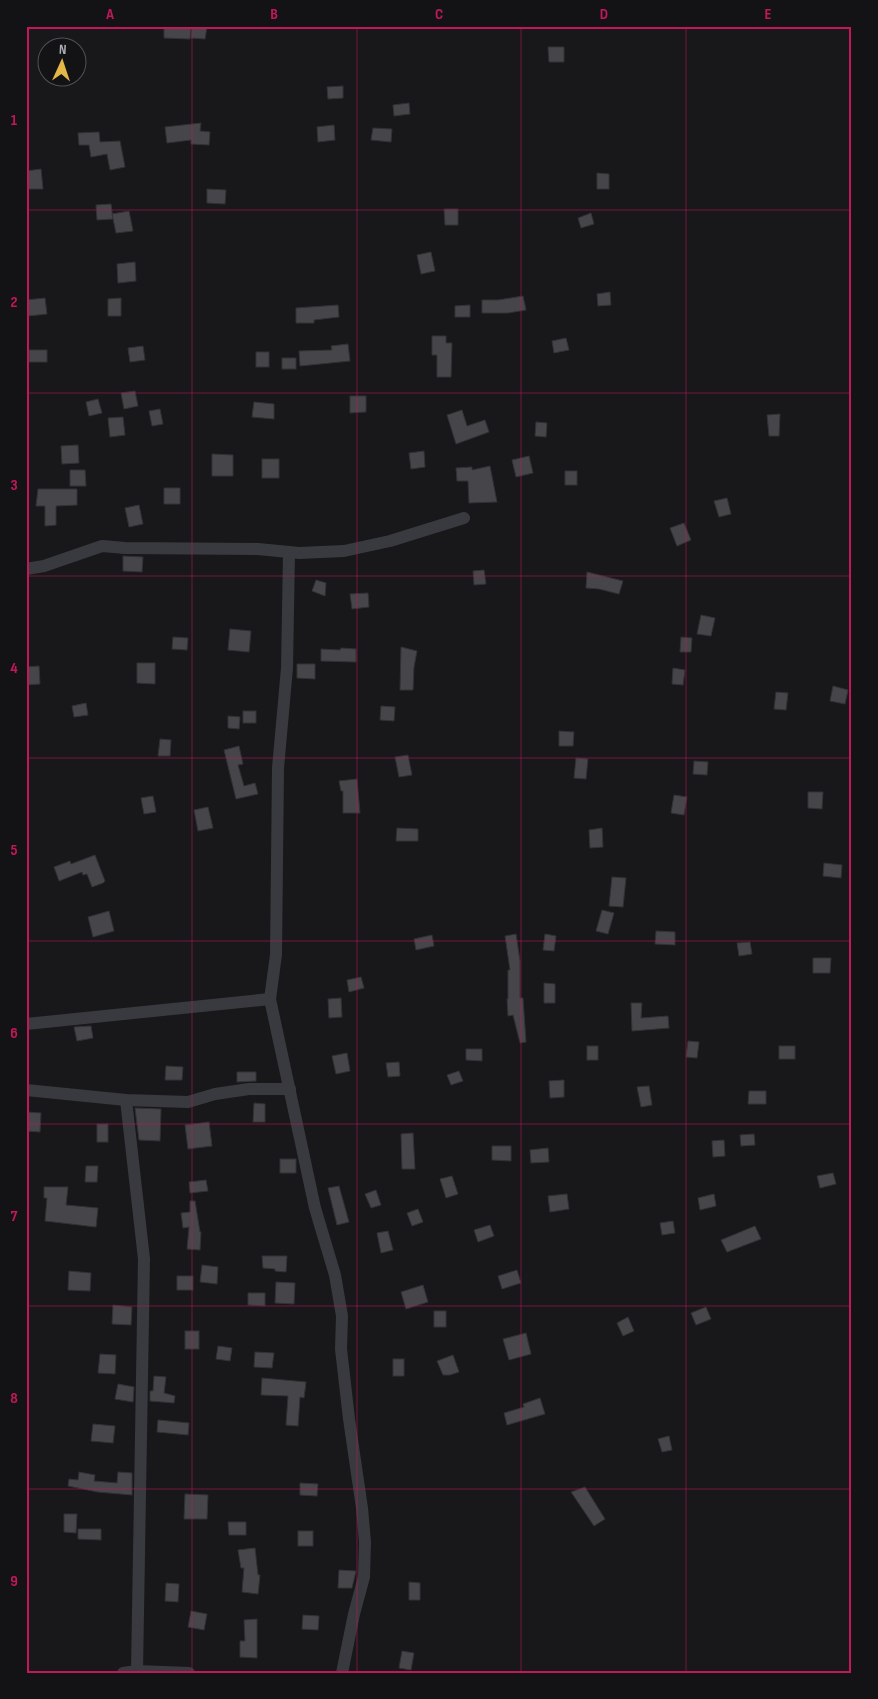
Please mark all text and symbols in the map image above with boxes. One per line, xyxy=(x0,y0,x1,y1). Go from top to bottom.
text: A xyxy=(105,5,114,24)
text: B xyxy=(270,5,278,24)
text: C xyxy=(435,5,443,24)
text: D xyxy=(600,5,608,24)
text: E xyxy=(765,5,772,24)
north arrow xyxy=(38,38,88,88)
text: N xyxy=(58,41,67,58)
text: 1 xyxy=(11,111,18,130)
text: 2 xyxy=(10,293,18,312)
text: 3 xyxy=(10,476,18,495)
text: 4 xyxy=(10,659,18,678)
text: 5 xyxy=(10,841,18,860)
text: 6 xyxy=(10,1024,18,1043)
text: 7 xyxy=(11,1207,18,1226)
text: 8 xyxy=(10,1389,18,1408)
text: 9 xyxy=(10,1572,18,1591)

